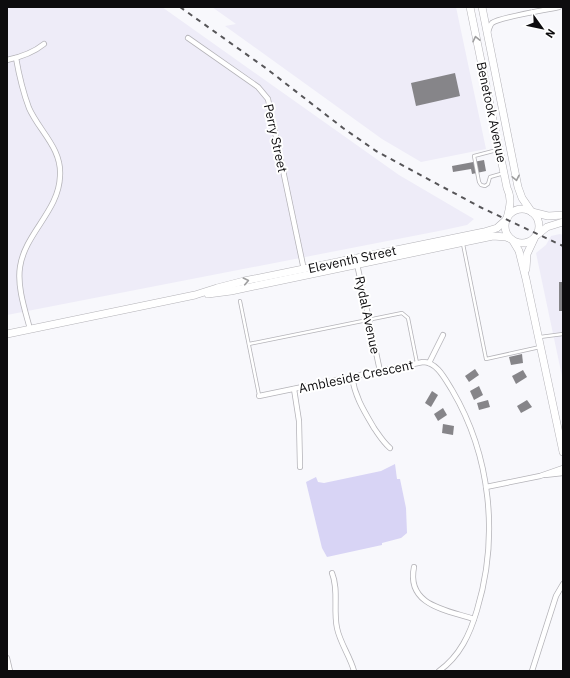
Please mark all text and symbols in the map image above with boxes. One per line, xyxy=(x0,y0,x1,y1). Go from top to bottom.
north arrow xyxy=(522,8,562,48)
text: N xyxy=(542,26,558,41)
one-way arrow xyxy=(473,36,481,42)
street label: Benetook Avenue xyxy=(473,60,510,164)
street label: Perry Street xyxy=(260,102,291,174)
one-way arrow xyxy=(511,175,520,181)
street label: Eleventh Street xyxy=(306,242,398,277)
street label: Rydal Avenue xyxy=(351,275,384,356)
one-way arrow xyxy=(243,278,249,286)
street label: Ambleside Crescent xyxy=(297,356,415,397)

